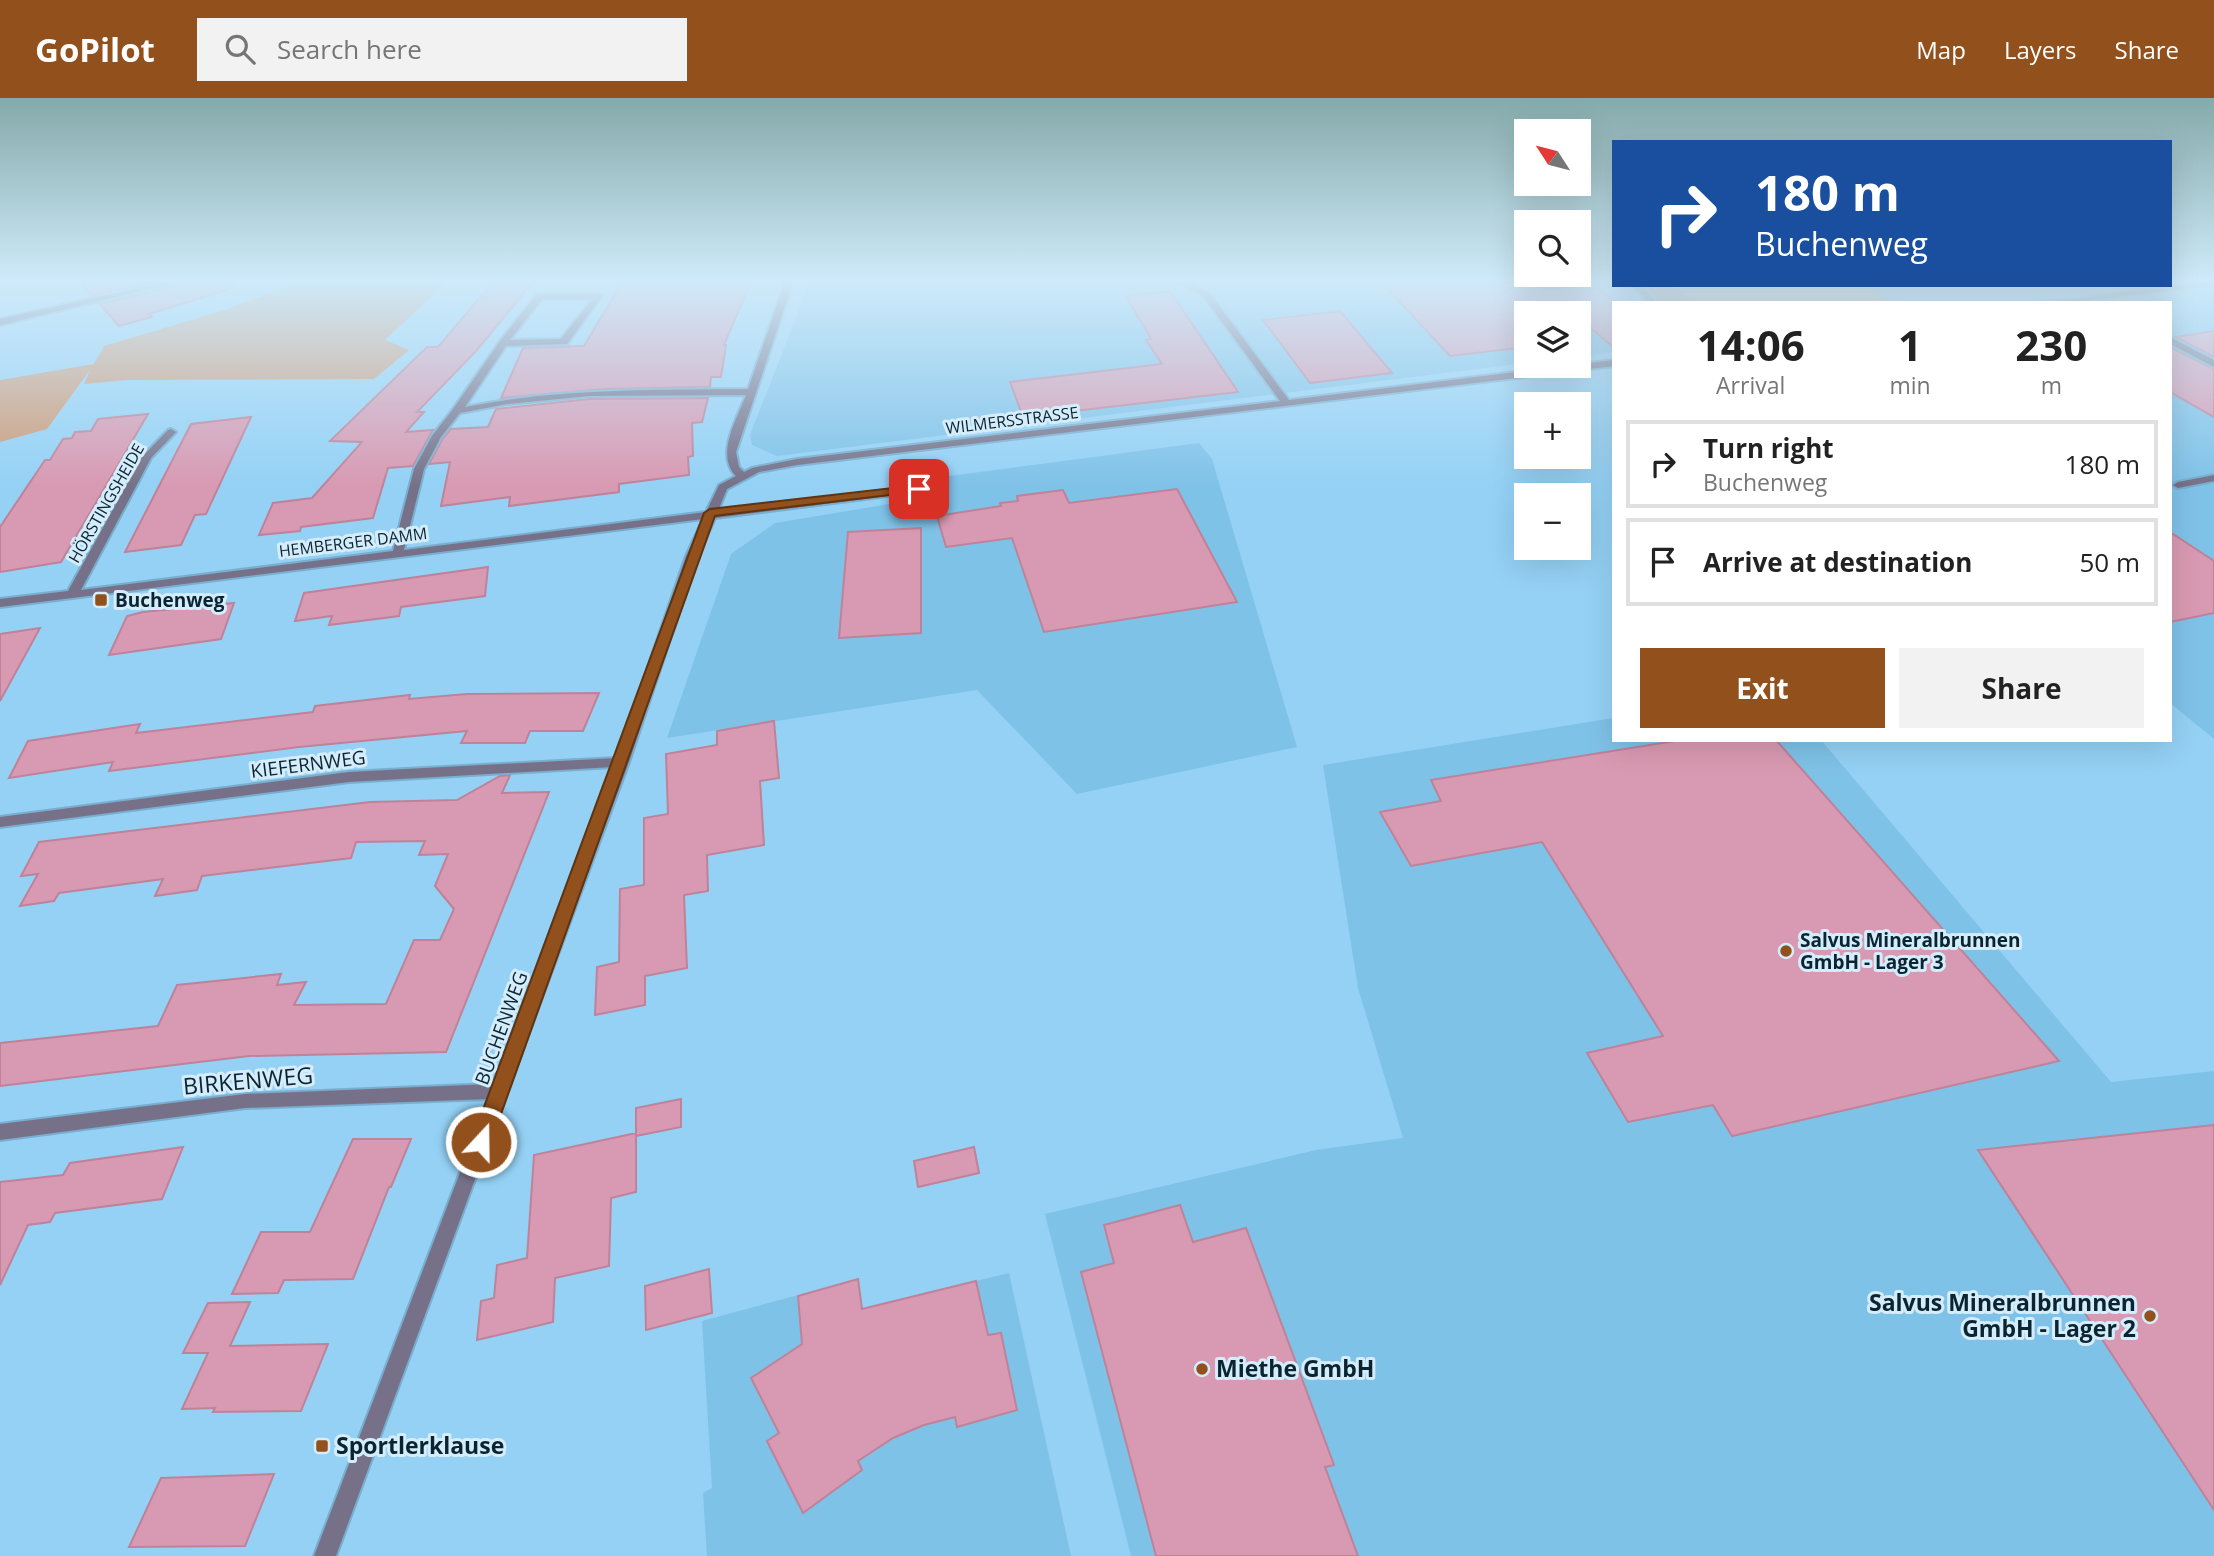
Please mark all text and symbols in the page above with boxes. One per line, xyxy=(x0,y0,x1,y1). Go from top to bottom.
search box xyxy=(197,18,687,81)
text: GoPilot xyxy=(35,27,155,72)
icon: search xyxy=(221,30,259,68)
text: Search here xyxy=(277,31,422,67)
text: Map xyxy=(1916,33,1966,66)
text: Layers xyxy=(2004,33,2077,66)
text: Share xyxy=(2115,33,2179,66)
north arrow xyxy=(1514,119,1591,196)
map controls xyxy=(1514,119,1591,560)
text: 180 m xyxy=(1755,159,1900,225)
icon: right xyxy=(1640,168,1731,259)
button: search xyxy=(1514,210,1591,287)
text: Buchenweg xyxy=(1755,222,1928,265)
button: layers xyxy=(1514,301,1591,378)
text: 14:06 xyxy=(1697,316,1805,373)
text: 1 xyxy=(1898,316,1922,373)
text: 230 xyxy=(2015,316,2087,373)
text: Arrival xyxy=(1716,369,1785,401)
text: min xyxy=(1889,369,1931,401)
text: m xyxy=(2041,369,2062,401)
button: + xyxy=(1514,392,1591,469)
street label: WILMERSSTRASSE xyxy=(944,401,1080,439)
text: Turn right xyxy=(1703,430,1834,466)
street label: HÖRSTINGSHEIDE xyxy=(63,439,149,567)
icon: right xyxy=(1644,445,1682,483)
text: 180 m xyxy=(2065,446,2140,482)
pin xyxy=(889,459,949,519)
text: Buchenweg xyxy=(1703,466,1827,498)
icon: arrive xyxy=(900,470,938,508)
button: − xyxy=(1514,483,1591,560)
street label: HEMBERGER DAMM xyxy=(278,522,428,562)
icon: arrive xyxy=(1644,543,1682,581)
text: Arrive at destination xyxy=(1703,544,1972,580)
text: 50 m xyxy=(2079,544,2140,580)
place label: Buchenweg xyxy=(115,587,225,613)
marker: Buchenweg xyxy=(93,592,109,608)
button: Exit xyxy=(1640,648,1885,728)
button: Share xyxy=(1899,648,2144,728)
street label: KIEFERNWEG xyxy=(249,744,367,784)
place label: Salvus Mineralbrunnen GmbH - Lager 3 xyxy=(1800,927,2021,975)
marker: Salvus Mineralbrunnen GmbH - Lager 3 xyxy=(1778,943,1794,959)
street label: BUCHENWEG xyxy=(468,968,534,1088)
street label: BIRKENWEG xyxy=(182,1058,314,1102)
position arrow xyxy=(444,1105,518,1179)
place label: Salvus Mineralbrunnen GmbH - Lager 2 xyxy=(1869,1286,2136,1344)
marker: Salvus Mineralbrunnen GmbH - Lager 2 xyxy=(2142,1308,2158,1324)
place label: Miethe GmbH xyxy=(1216,1352,1374,1384)
marker: Miethe GmbH xyxy=(1194,1361,1210,1377)
place label: Sportlerklause xyxy=(336,1429,504,1461)
marker: Sportlerklause xyxy=(314,1438,330,1454)

